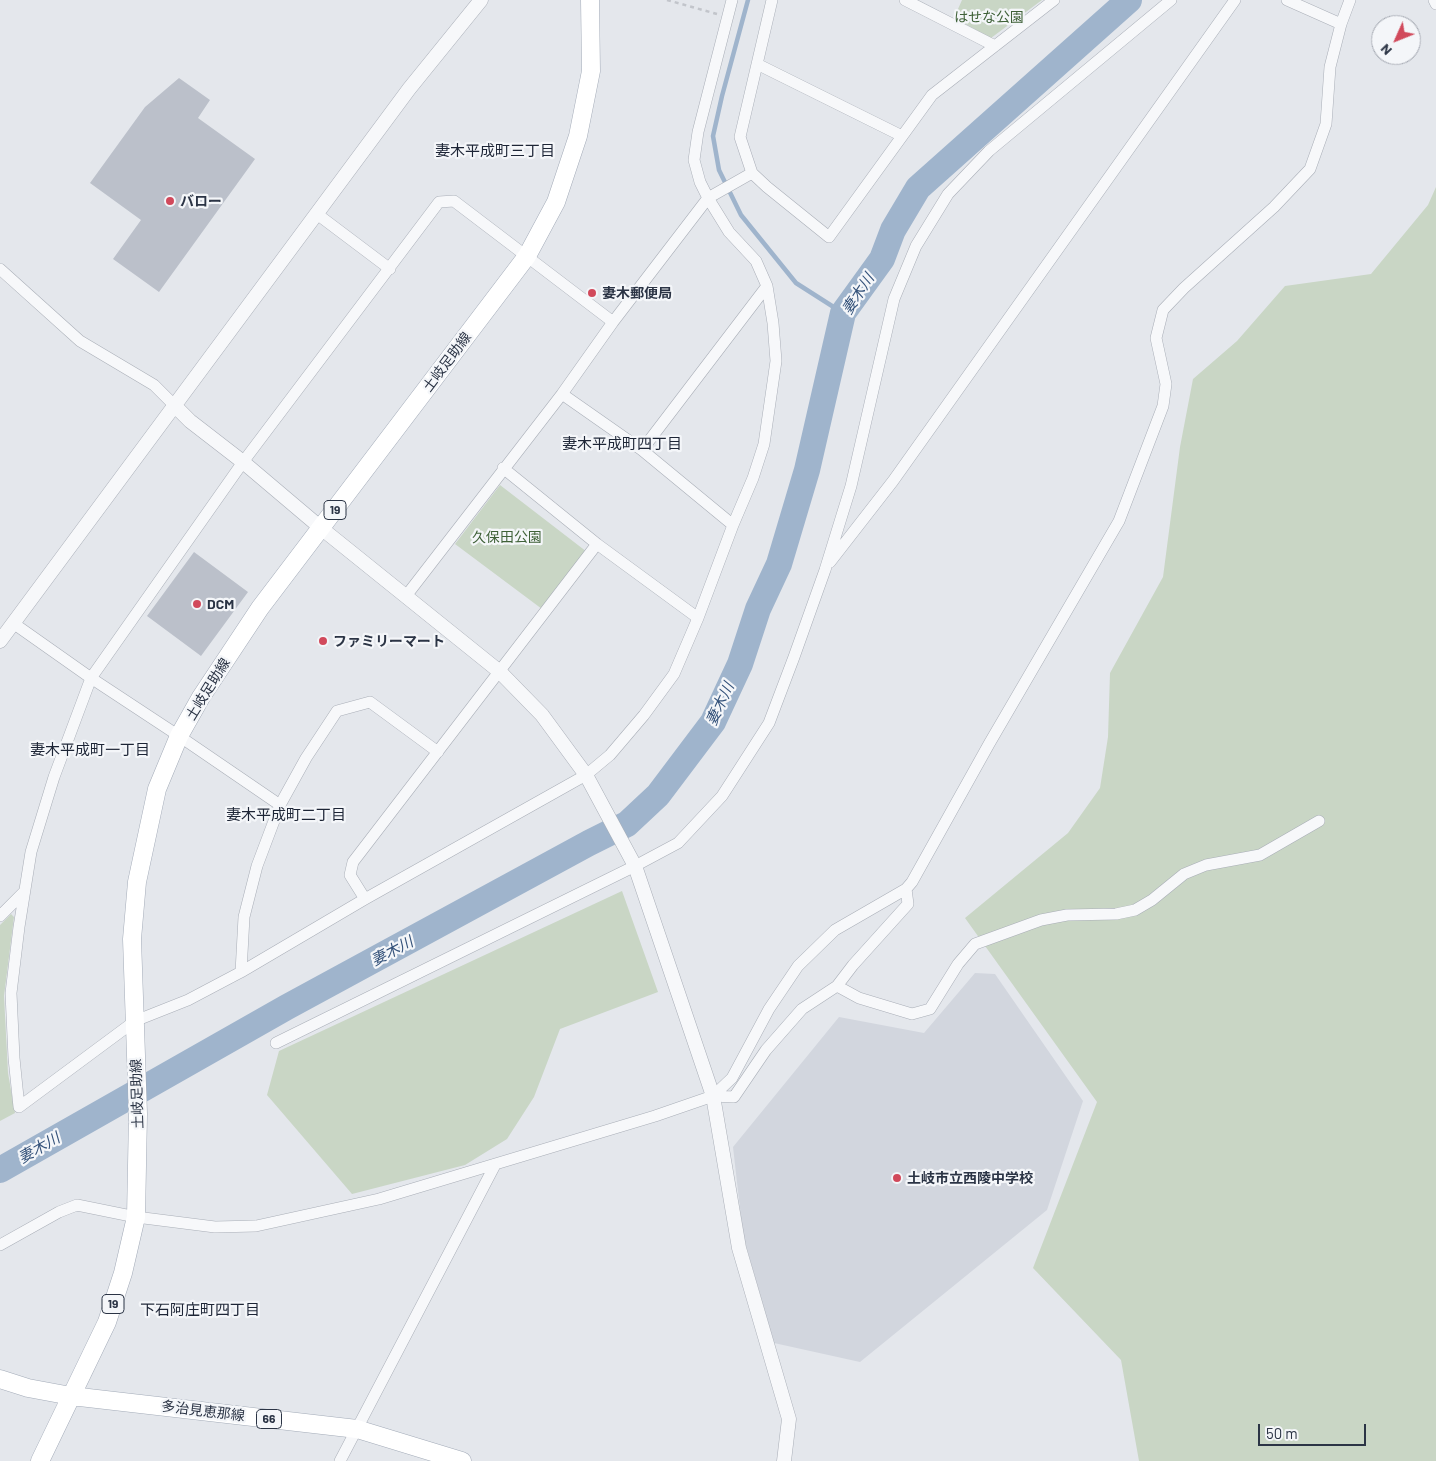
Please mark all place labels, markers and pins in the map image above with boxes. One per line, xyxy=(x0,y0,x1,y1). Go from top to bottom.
place label: バロー xyxy=(180,193,222,209)
marker: バロー xyxy=(164,195,176,207)
place label: 妻木郵便局 xyxy=(602,285,672,301)
marker: 妻木郵便局 xyxy=(586,287,598,299)
place label: DCM xyxy=(207,596,234,612)
marker: DCM xyxy=(191,598,203,610)
place label: ファミリーマート xyxy=(333,633,445,649)
marker: ファミリーマート xyxy=(317,635,329,647)
place label: 土岐市立西陵中学校 xyxy=(907,1170,1033,1186)
marker: 土岐市立西陵中学校 xyxy=(891,1172,903,1184)

